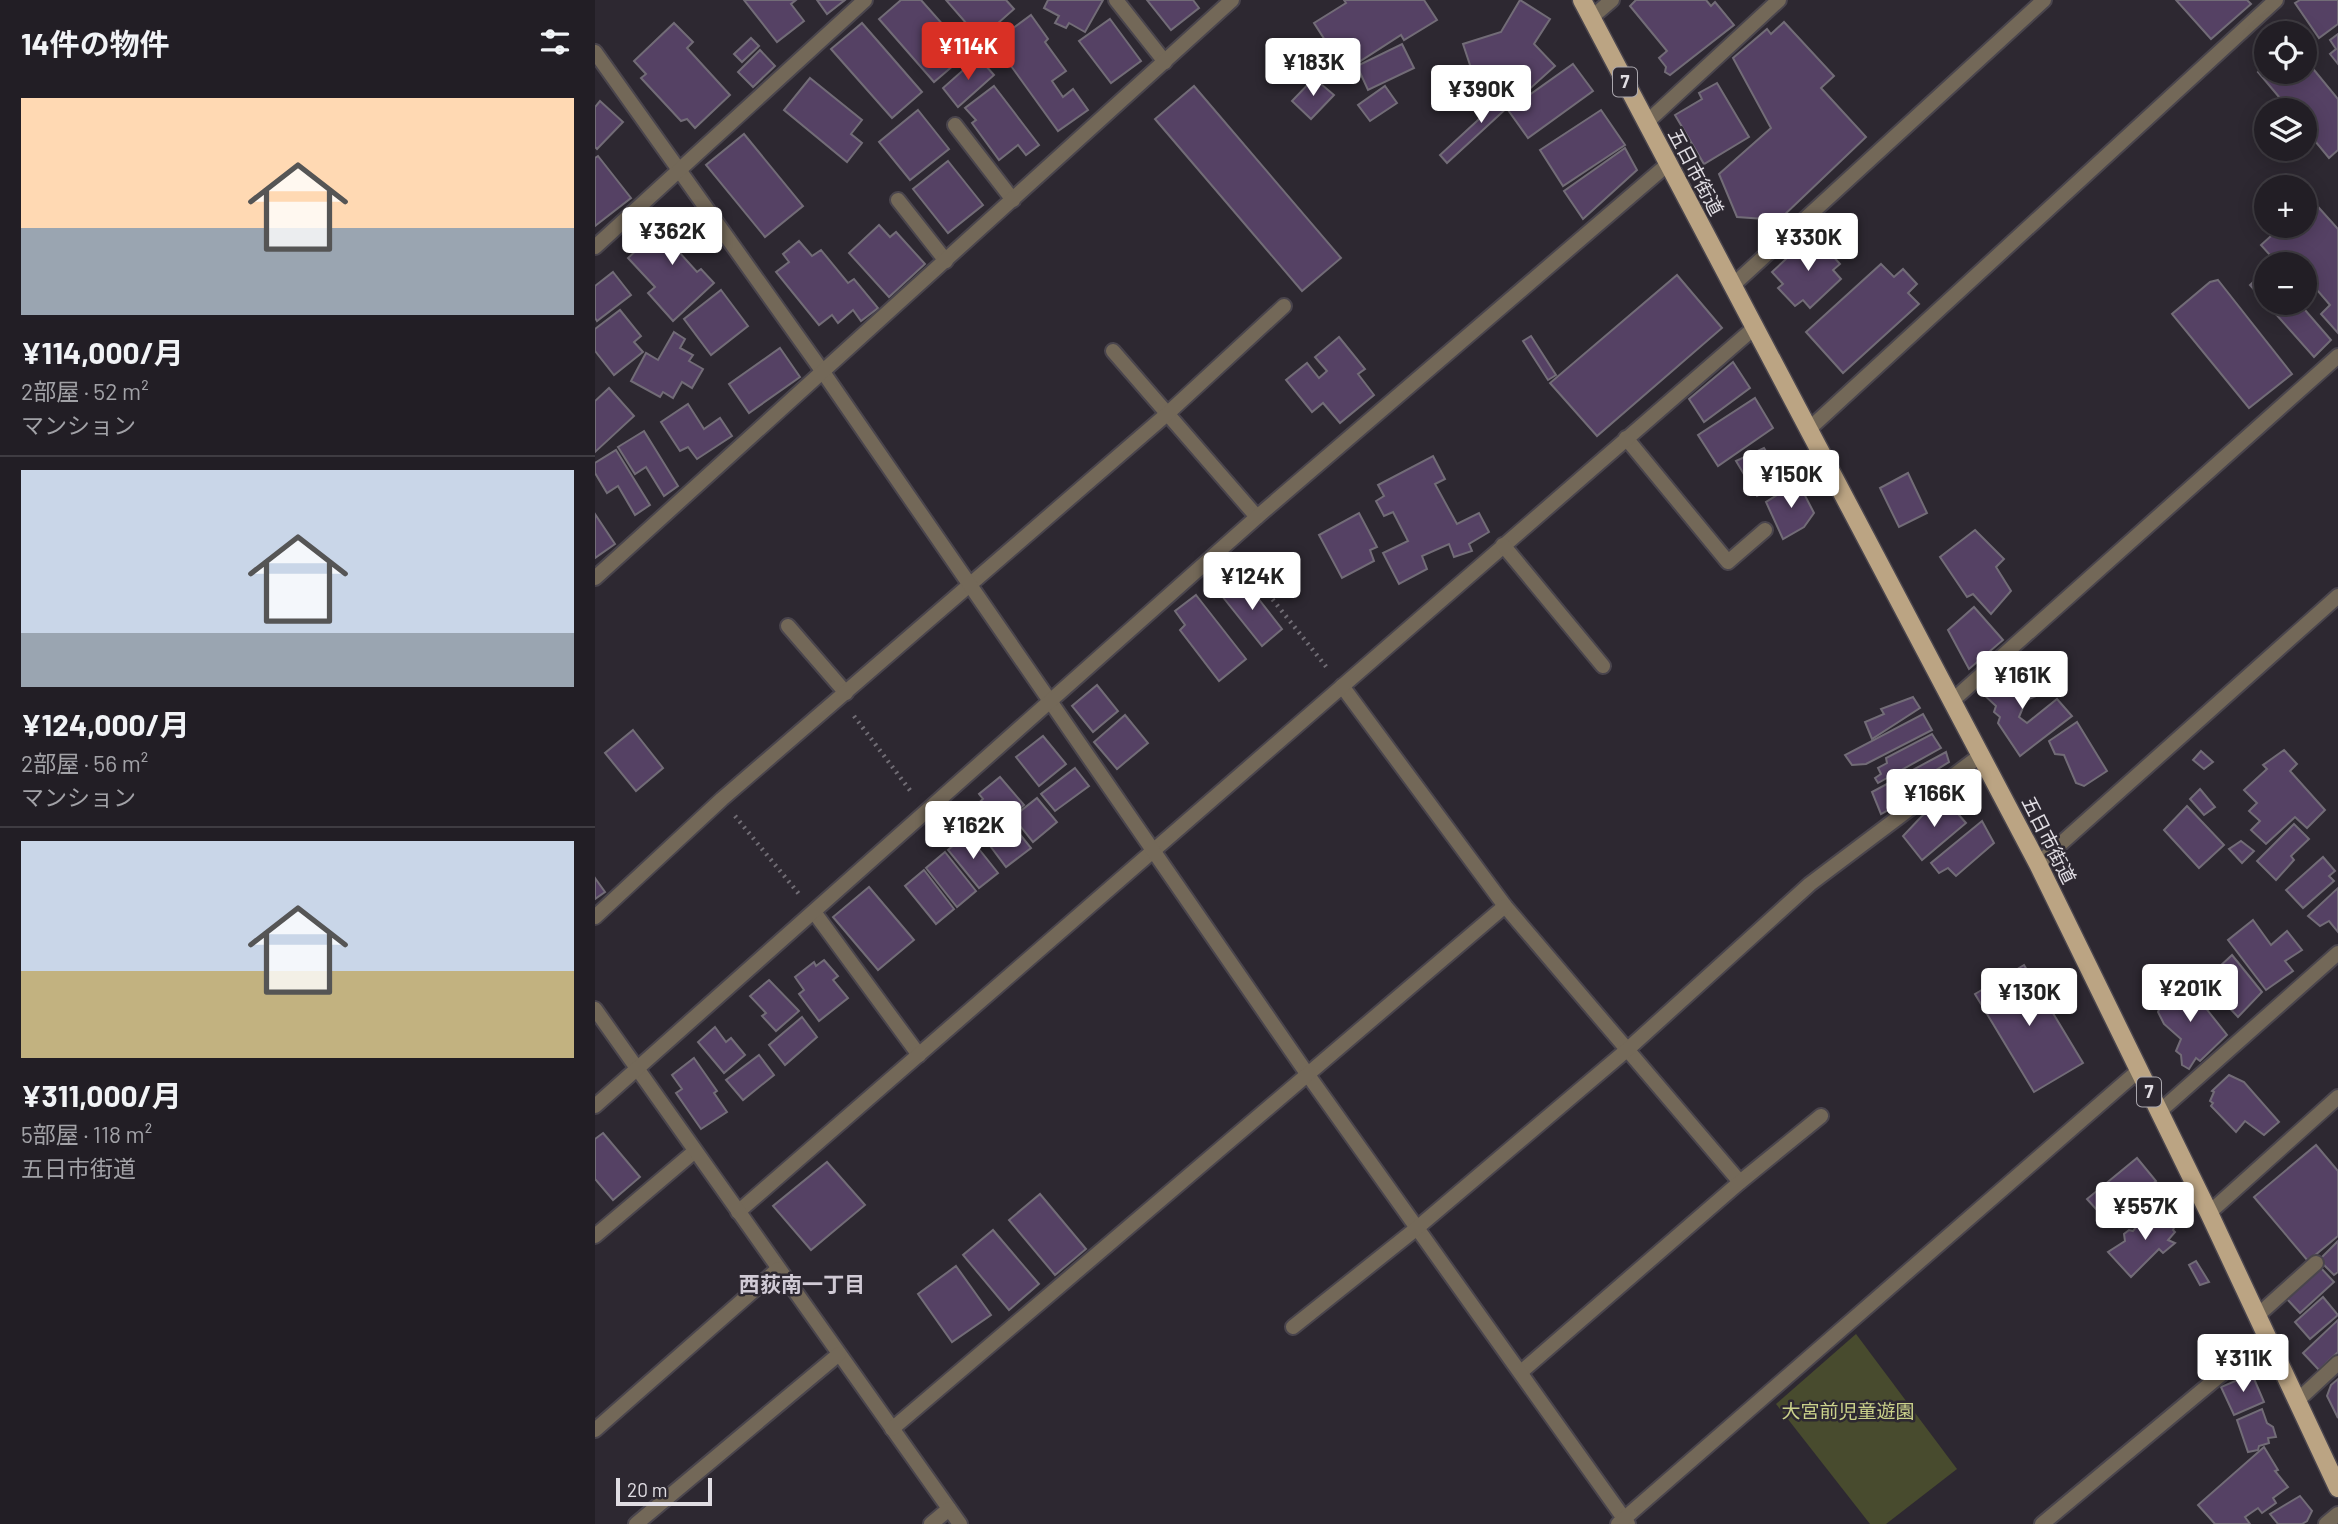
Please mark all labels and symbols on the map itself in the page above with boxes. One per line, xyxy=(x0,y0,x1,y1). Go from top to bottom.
pin: ¥114K xyxy=(919,22,1017,82)
pin: ¥183K xyxy=(1264,38,1362,98)
pin: ¥390K xyxy=(1432,66,1530,125)
road number: 7 xyxy=(1613,68,1637,96)
street label: 五日市街道 xyxy=(1664,124,1729,219)
pin: ¥362K xyxy=(623,208,721,267)
pin: ¥330K xyxy=(1759,214,1857,273)
pin: ¥150K xyxy=(1742,450,1840,510)
pin: ¥124K xyxy=(1203,552,1301,612)
pin: ¥161K xyxy=(1973,652,2071,711)
pin: ¥166K xyxy=(1885,770,1983,829)
street label: 五日市街道 xyxy=(2018,792,2081,887)
pin: ¥162K xyxy=(924,802,1022,861)
pin: ¥201K xyxy=(2141,964,2239,1024)
pin: ¥130K xyxy=(1980,968,2078,1028)
road number: 7 xyxy=(2137,1078,2161,1106)
pin: ¥557K xyxy=(2096,1182,2194,1242)
district label: 西荻南一丁目 xyxy=(739,1271,865,1296)
pin: ¥311K xyxy=(2194,1334,2292,1394)
park label: 大宮前児童遊園 xyxy=(1781,1399,1915,1422)
scale bar xyxy=(616,1475,712,1507)

